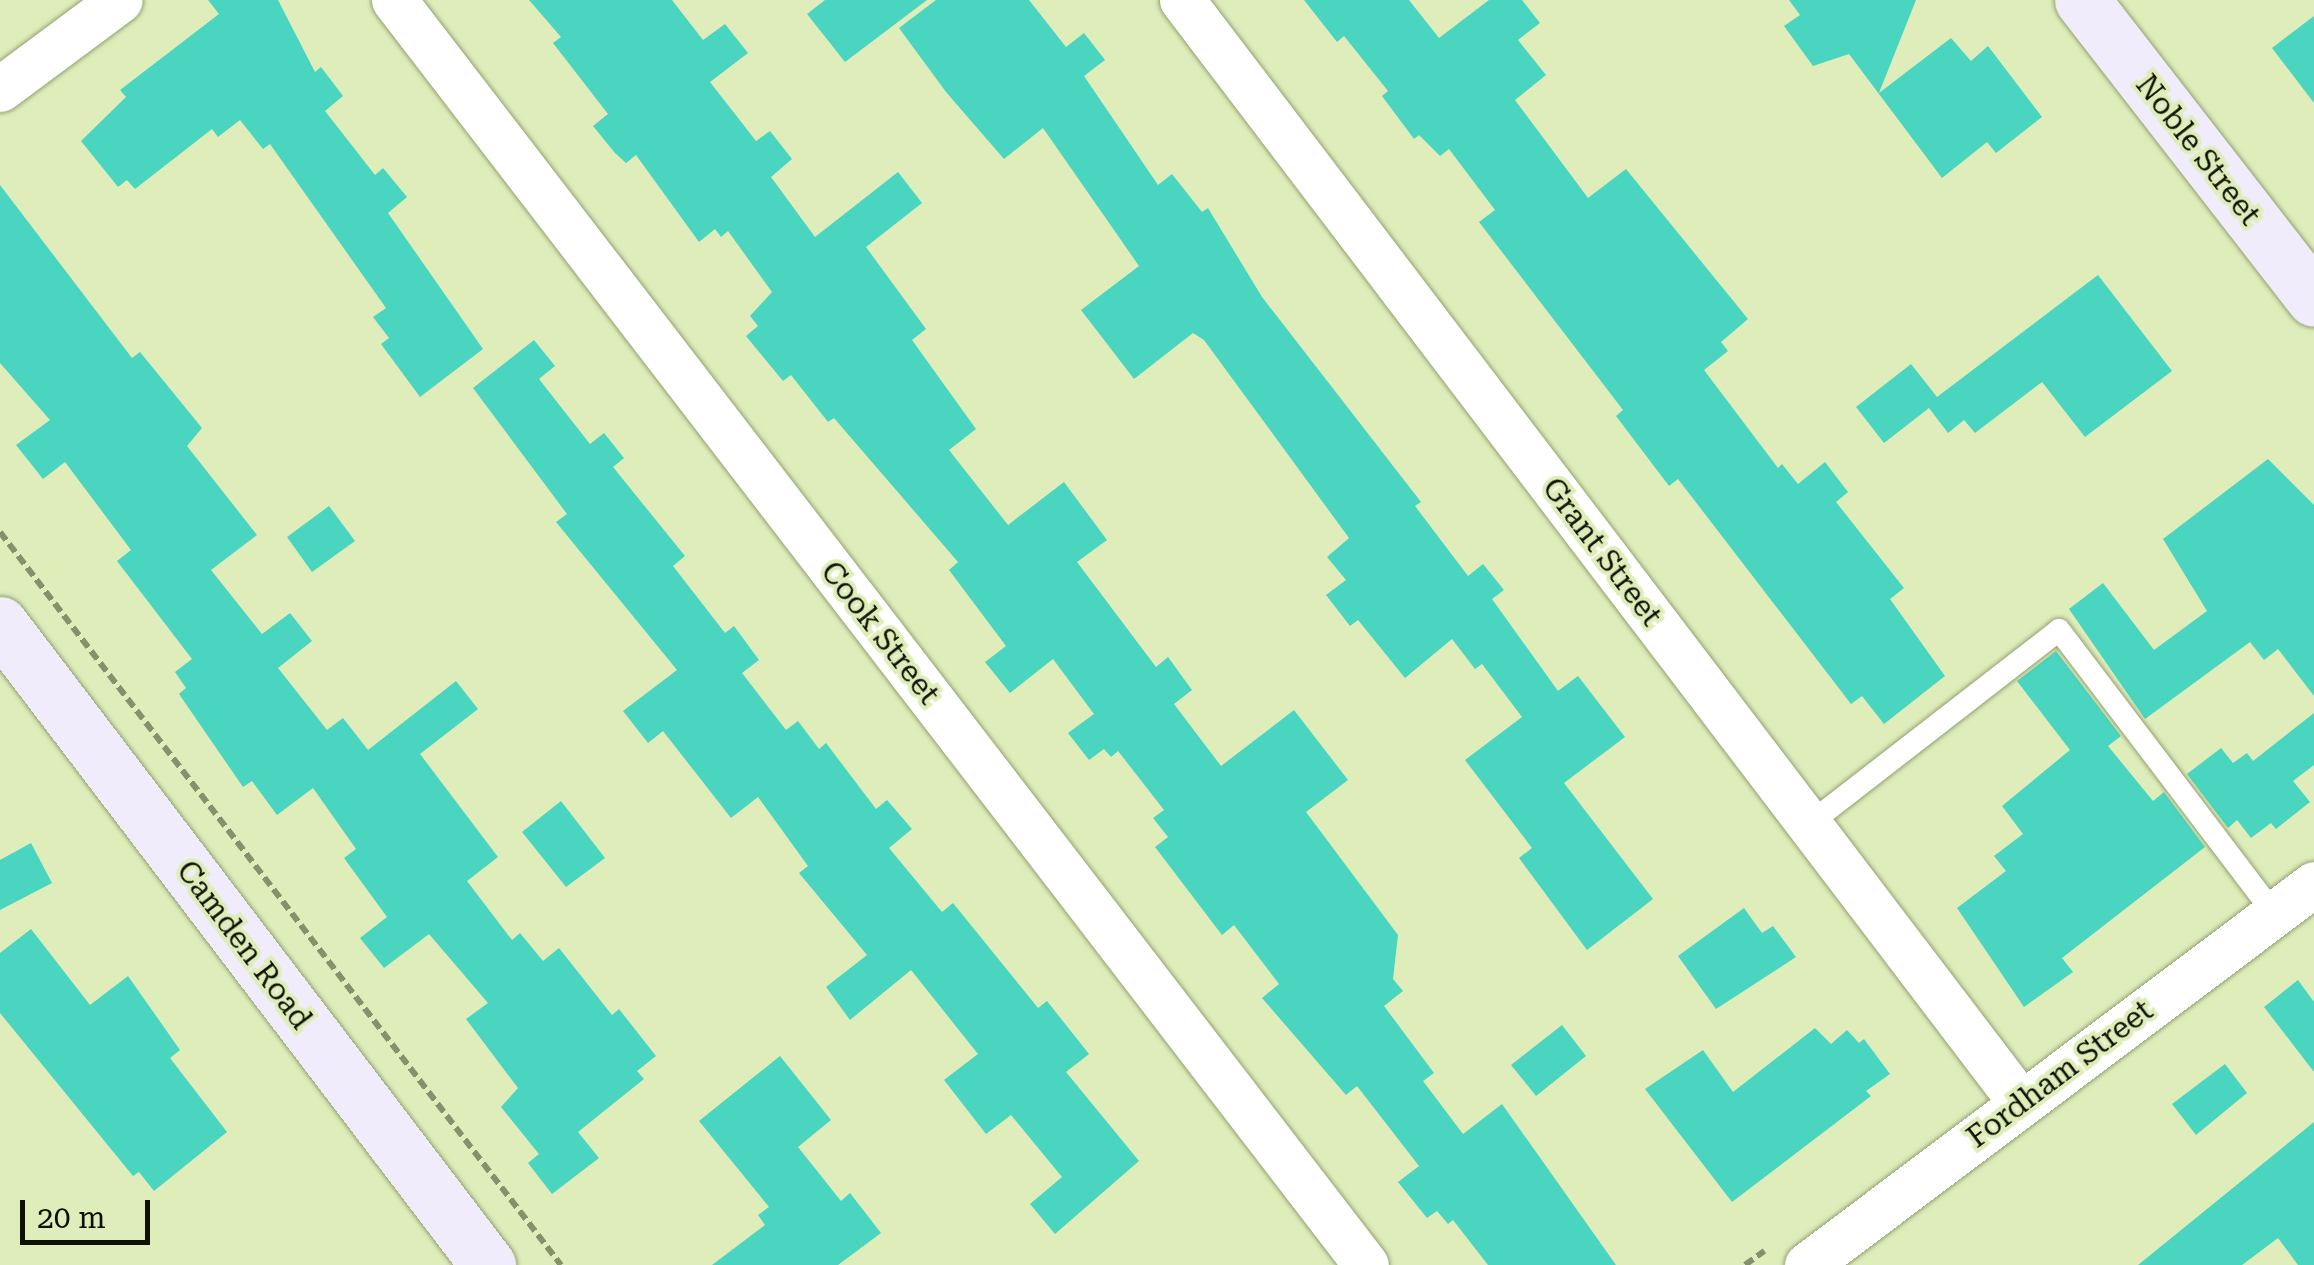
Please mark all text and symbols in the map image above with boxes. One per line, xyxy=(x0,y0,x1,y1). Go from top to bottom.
street label: Noble Street xyxy=(2128,68,2268,232)
street label: Grant Street xyxy=(1535,471,1669,633)
street label: Cook Street xyxy=(813,554,947,712)
street label: Camden Road xyxy=(169,854,319,1036)
street label: Fordham Street xyxy=(1960,993,2160,1155)
scale bar xyxy=(25,1180,155,1242)
text: 20 m xyxy=(37,1200,106,1235)

